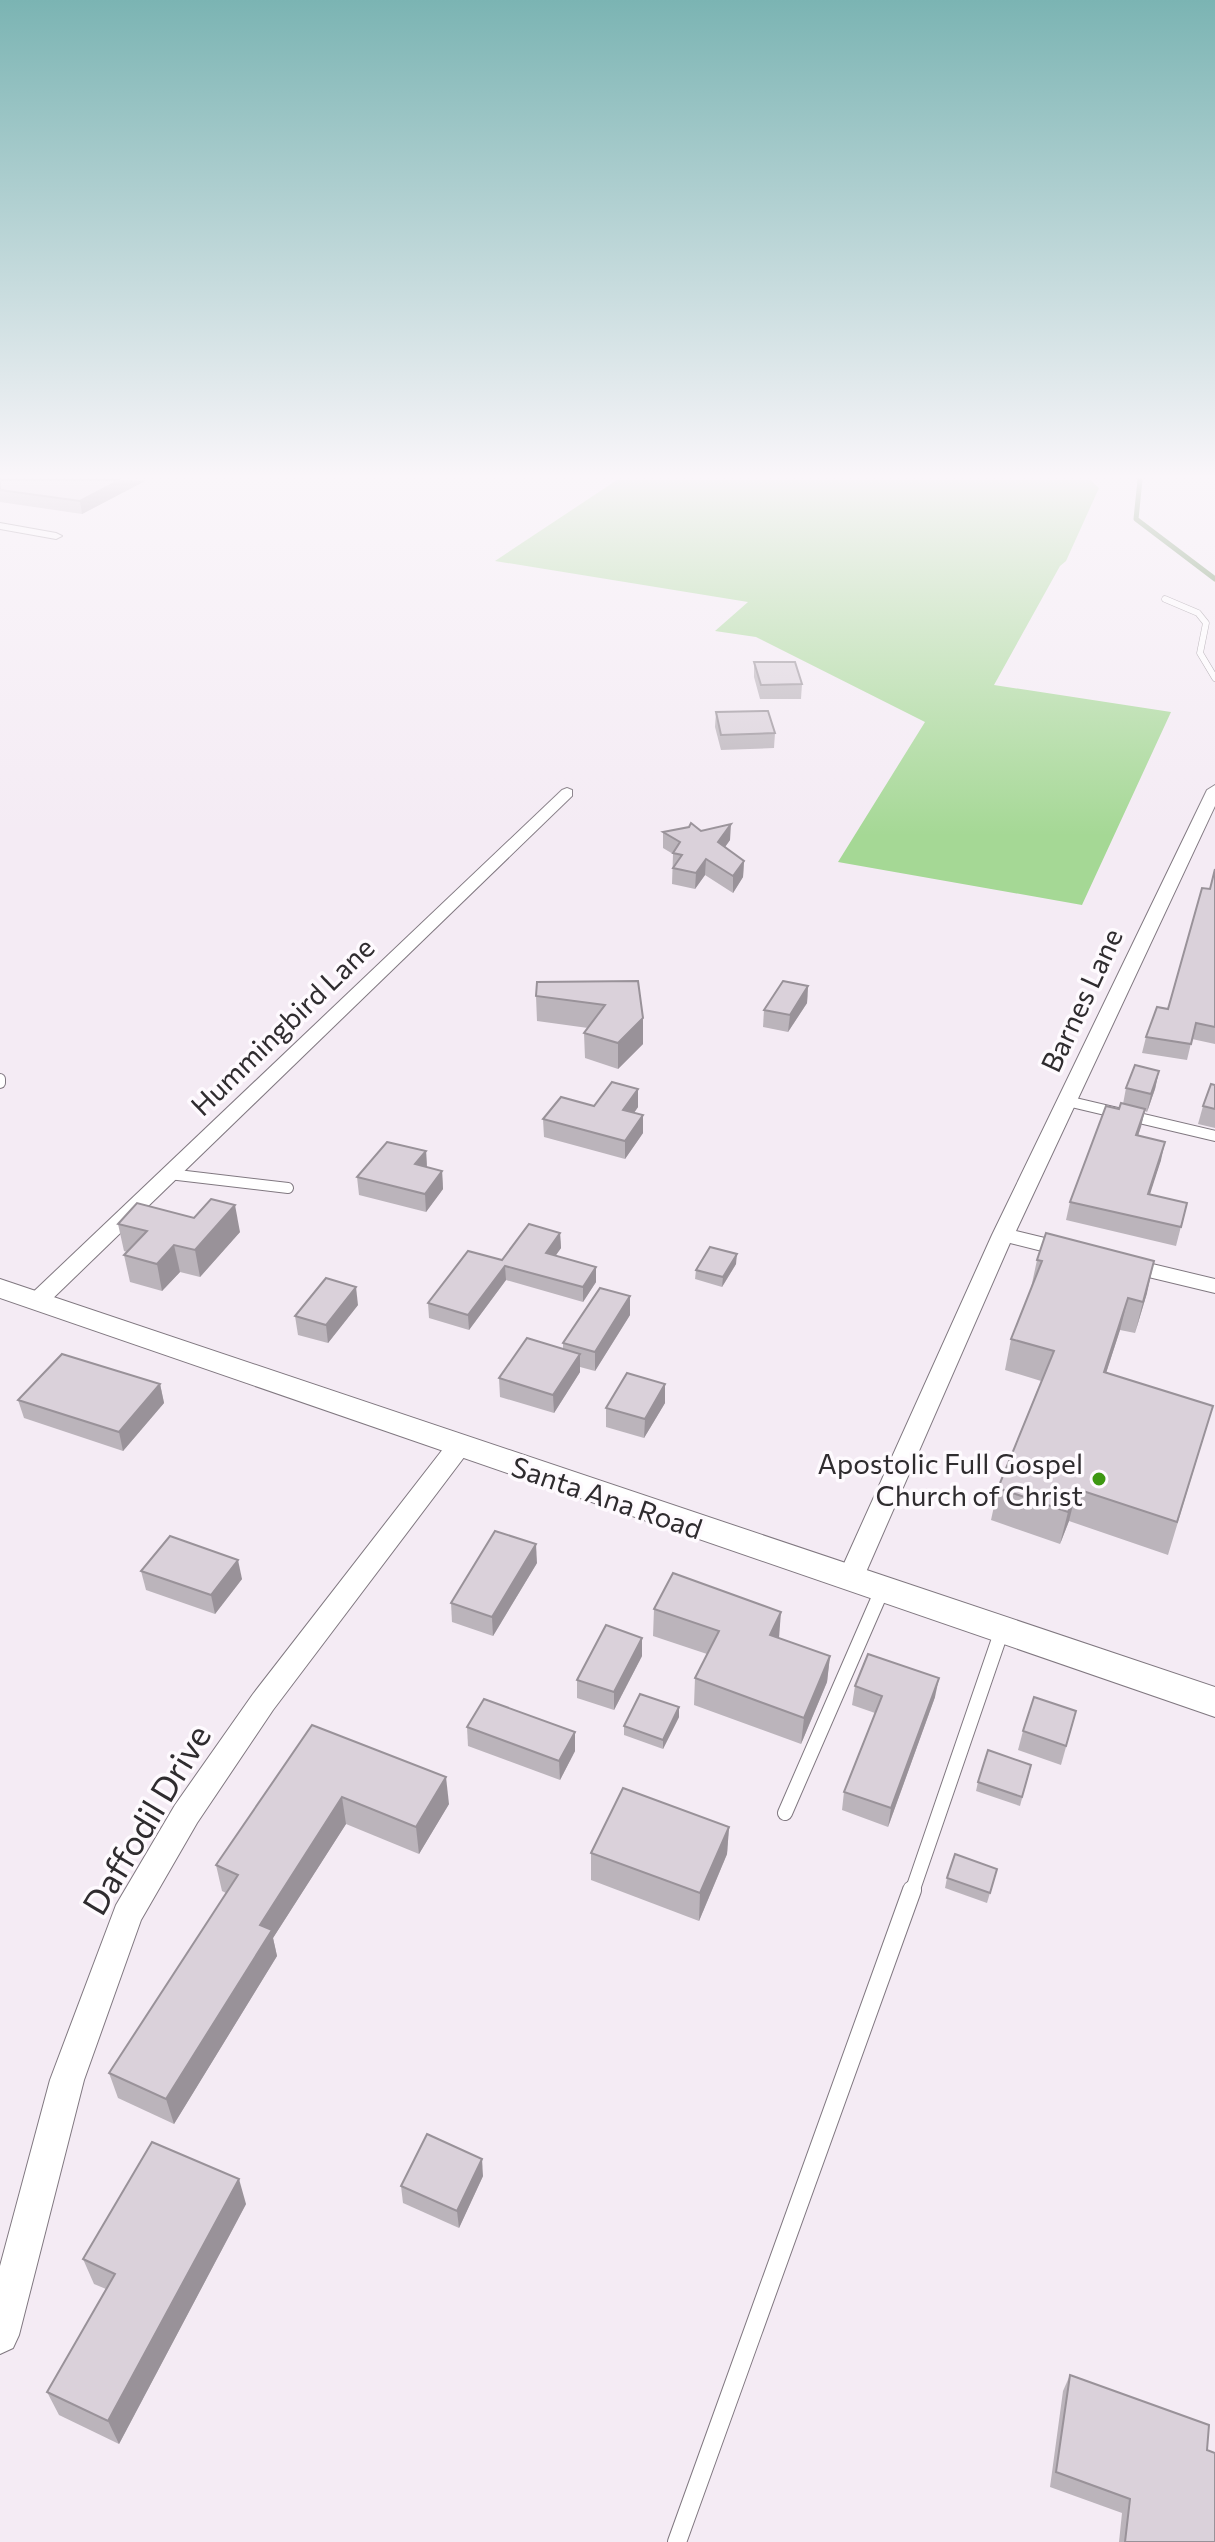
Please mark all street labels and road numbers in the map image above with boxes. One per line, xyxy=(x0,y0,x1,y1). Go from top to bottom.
street label: Barnes Lane xyxy=(1033,923,1129,1077)
street label: Hummingbird Lane xyxy=(183,930,381,1122)
street label: Santa Ana Road xyxy=(507,1448,707,1546)
street label: Daffodil Drive xyxy=(72,1716,218,1922)

